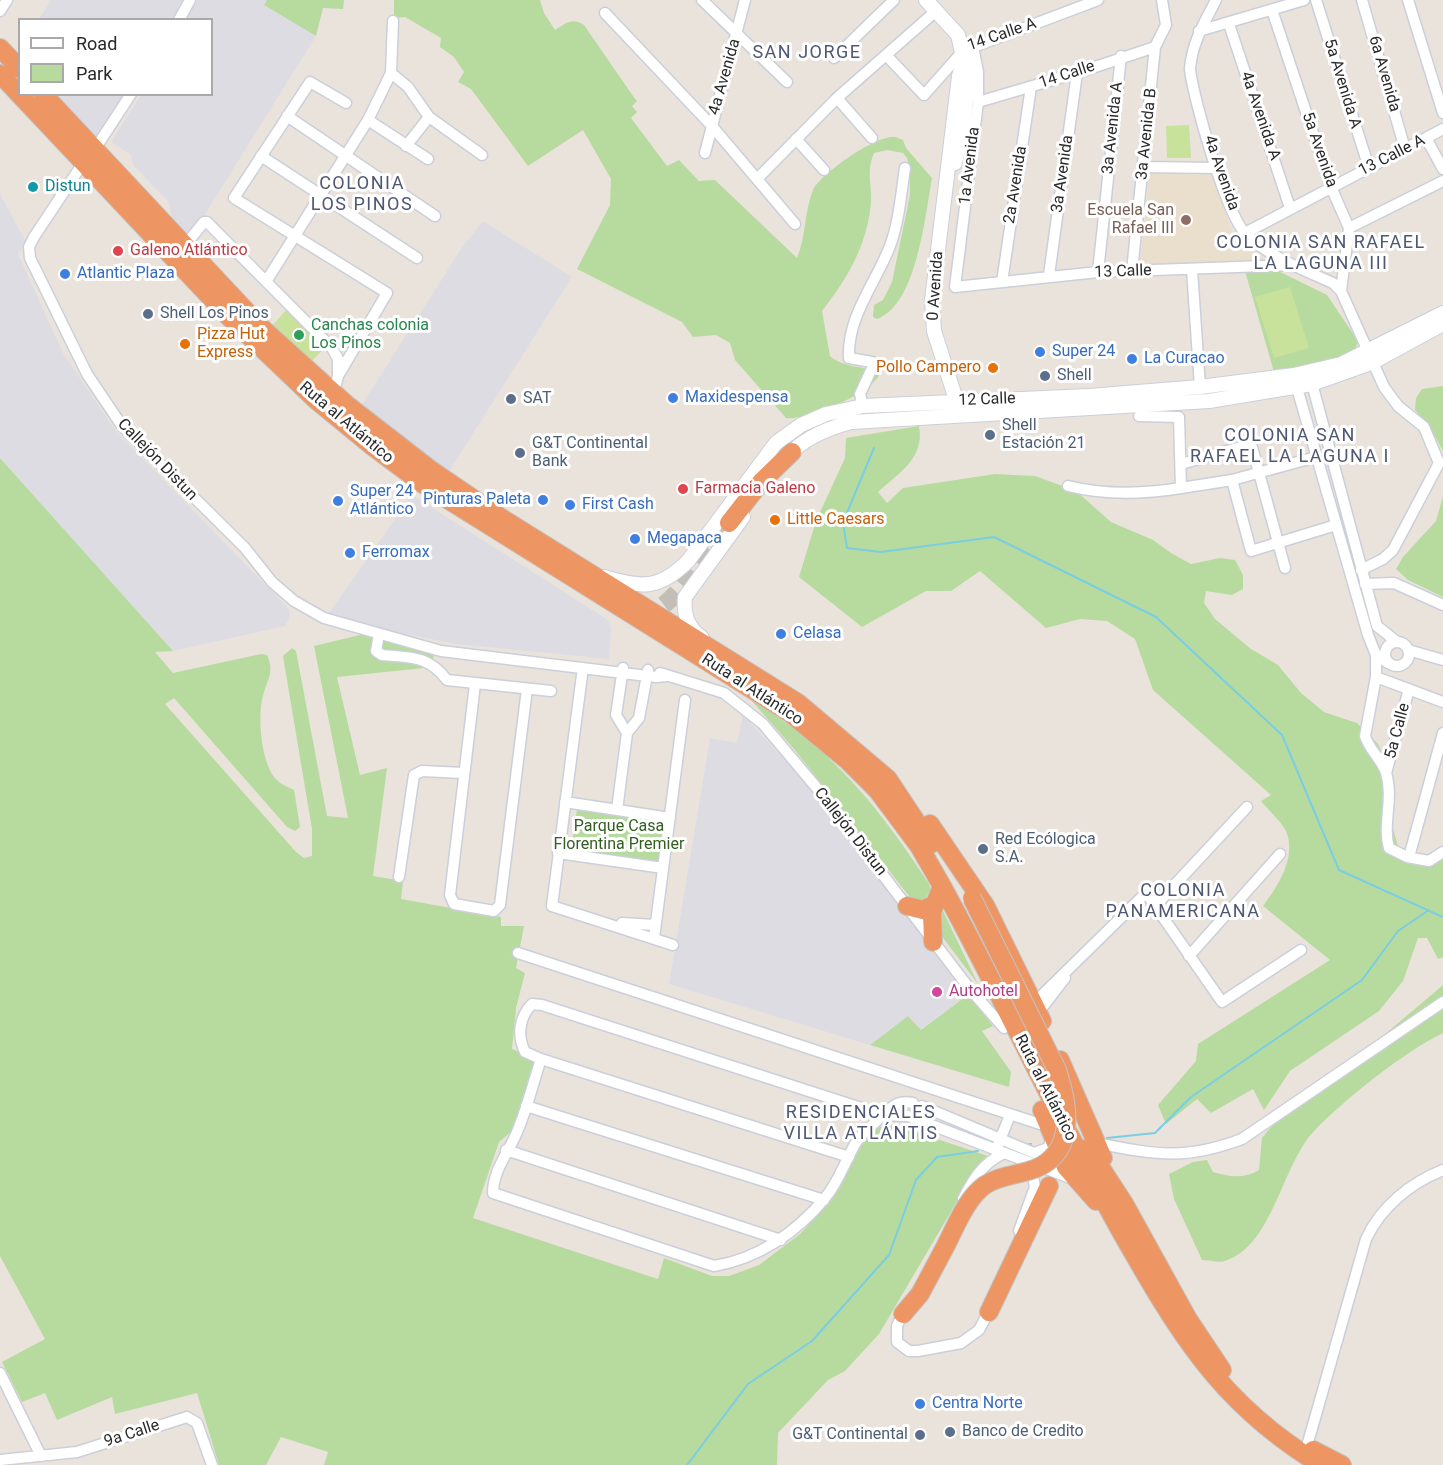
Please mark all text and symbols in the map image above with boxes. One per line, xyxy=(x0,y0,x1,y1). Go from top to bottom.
street label: 14 Calle A xyxy=(965,14,1039,56)
legend xyxy=(18,18,213,96)
text: Road xyxy=(76,33,117,54)
street label: 6a Avenida xyxy=(1364,34,1404,114)
street label: 4a Avenida xyxy=(705,37,745,117)
street label: 5a Avenida A xyxy=(1319,37,1365,131)
district label: SAN JORGE xyxy=(752,42,862,64)
street label: 14 Calle xyxy=(1037,57,1097,93)
text: Park xyxy=(76,63,112,84)
street label: 4a Avenida A xyxy=(1236,69,1284,163)
street label: 3a Avenida A xyxy=(1099,81,1127,175)
street label: 3a Avenida B xyxy=(1133,87,1161,181)
street label: 5a Avenida xyxy=(1297,110,1341,190)
street label: 1a Avenida xyxy=(956,126,984,206)
street label: 13 Calle A xyxy=(1356,131,1428,181)
street label: 4a Avenida xyxy=(1199,133,1243,213)
street label: 3a Avenida xyxy=(1048,134,1078,214)
street label: 2a Avenida xyxy=(1000,145,1032,225)
district label: COLONIA LOS PINOS xyxy=(311,173,413,216)
place label: Distun xyxy=(45,177,91,197)
marker: Distun xyxy=(26,180,40,194)
place label: Escuela San Rafael III xyxy=(1087,201,1174,239)
marker: Escuela San Rafael III xyxy=(1179,213,1193,227)
district label: COLONIA SAN RAFAEL LA LAGUNA III xyxy=(1216,232,1426,274)
place label: Galeno Atlántico xyxy=(130,241,248,261)
marker: Galeno Atlántico xyxy=(111,244,125,258)
street label: 0 Avenida xyxy=(924,251,948,321)
street label: 13 Calle xyxy=(1094,261,1152,283)
place label: Atlantic Plaza xyxy=(77,264,175,284)
marker: Atlantic Plaza xyxy=(58,267,72,281)
place label: Shell Los Pinos xyxy=(160,304,269,324)
marker: Shell Los Pinos xyxy=(141,307,155,321)
place label: Canchas colonia Los Pinos xyxy=(311,316,429,354)
place label: Pizza Hut Express xyxy=(197,325,265,363)
marker: Canchas colonia Los Pinos xyxy=(292,328,306,342)
marker: Pizza Hut Express xyxy=(178,337,192,351)
place label: Super 24 xyxy=(1052,342,1115,362)
marker: Super 24 xyxy=(1033,345,1047,359)
place label: La Curacao xyxy=(1144,349,1225,369)
marker: La Curacao xyxy=(1125,352,1139,366)
place label: Pollo Campero xyxy=(876,358,981,378)
marker: Pollo Campero xyxy=(986,361,1000,375)
place label: Shell xyxy=(1057,366,1092,386)
marker: Shell xyxy=(1038,369,1052,383)
street label: Ruta al Atlántico xyxy=(295,378,397,468)
place label: Maxidespensa xyxy=(685,388,789,408)
place label: SAT xyxy=(523,389,551,409)
street label: 12 Calle xyxy=(958,389,1016,411)
marker: Maxidespensa xyxy=(666,391,680,405)
marker: SAT xyxy=(504,392,518,406)
street label: Callejón Distun xyxy=(113,415,201,505)
place label: Shell Estación 21 xyxy=(1002,416,1085,454)
district label: COLONIA SAN RAFAEL LA LAGUNA I xyxy=(1190,425,1390,468)
marker: Shell Estación 21 xyxy=(983,428,997,442)
place label: G&T Continental Bank xyxy=(532,434,648,472)
marker: G&T Continental Bank xyxy=(513,446,527,460)
place label: Farmacia Galeno xyxy=(695,479,815,499)
place label: Super 24 Atlántico xyxy=(350,482,414,520)
marker: Farmacia Galeno xyxy=(676,482,690,496)
place label: Pinturas Paleta xyxy=(423,490,531,510)
marker: Pinturas Paleta xyxy=(536,493,550,507)
marker: Super 24 Atlántico xyxy=(331,494,345,508)
place label: First Cash xyxy=(582,495,654,515)
marker: First Cash xyxy=(563,498,577,512)
place label: Little Caesars xyxy=(787,510,885,530)
marker: Little Caesars xyxy=(768,513,782,527)
place label: Megapaca xyxy=(647,529,722,549)
marker: Megapaca xyxy=(628,532,642,546)
place label: Ferromax xyxy=(362,543,430,563)
marker: Ferromax xyxy=(343,546,357,560)
place label: Celasa xyxy=(793,624,841,644)
marker: Celasa xyxy=(774,627,788,641)
street label: Ruta al Atlántico xyxy=(698,650,806,730)
street label: 5a Calle xyxy=(1381,701,1415,761)
street label: Callejón Distun xyxy=(810,784,890,880)
park label: Parque Casa Florentina Premier xyxy=(554,817,684,855)
place label: Red Ecólogica S.A. xyxy=(995,830,1096,868)
marker: Red Ecólogica S.A. xyxy=(976,842,990,856)
district label: COLONIA PANAMERICANA xyxy=(1106,880,1260,922)
place label: Autohotel xyxy=(949,982,1018,1002)
marker: Autohotel xyxy=(930,985,944,999)
street label: Ruta al Atlántico xyxy=(1010,1032,1080,1144)
district label: RESIDENCIALES VILLA ATLÁNTIS xyxy=(784,1102,938,1144)
place label: Centra Norte xyxy=(932,1394,1023,1414)
marker: Centra Norte xyxy=(913,1397,927,1411)
street label: 9a Calle xyxy=(102,1416,162,1452)
place label: Banco de Credito xyxy=(962,1422,1084,1442)
place label: G&T Continental xyxy=(792,1425,908,1445)
marker: Banco de Credito xyxy=(943,1425,957,1439)
marker: G&T Continental xyxy=(913,1428,927,1442)

